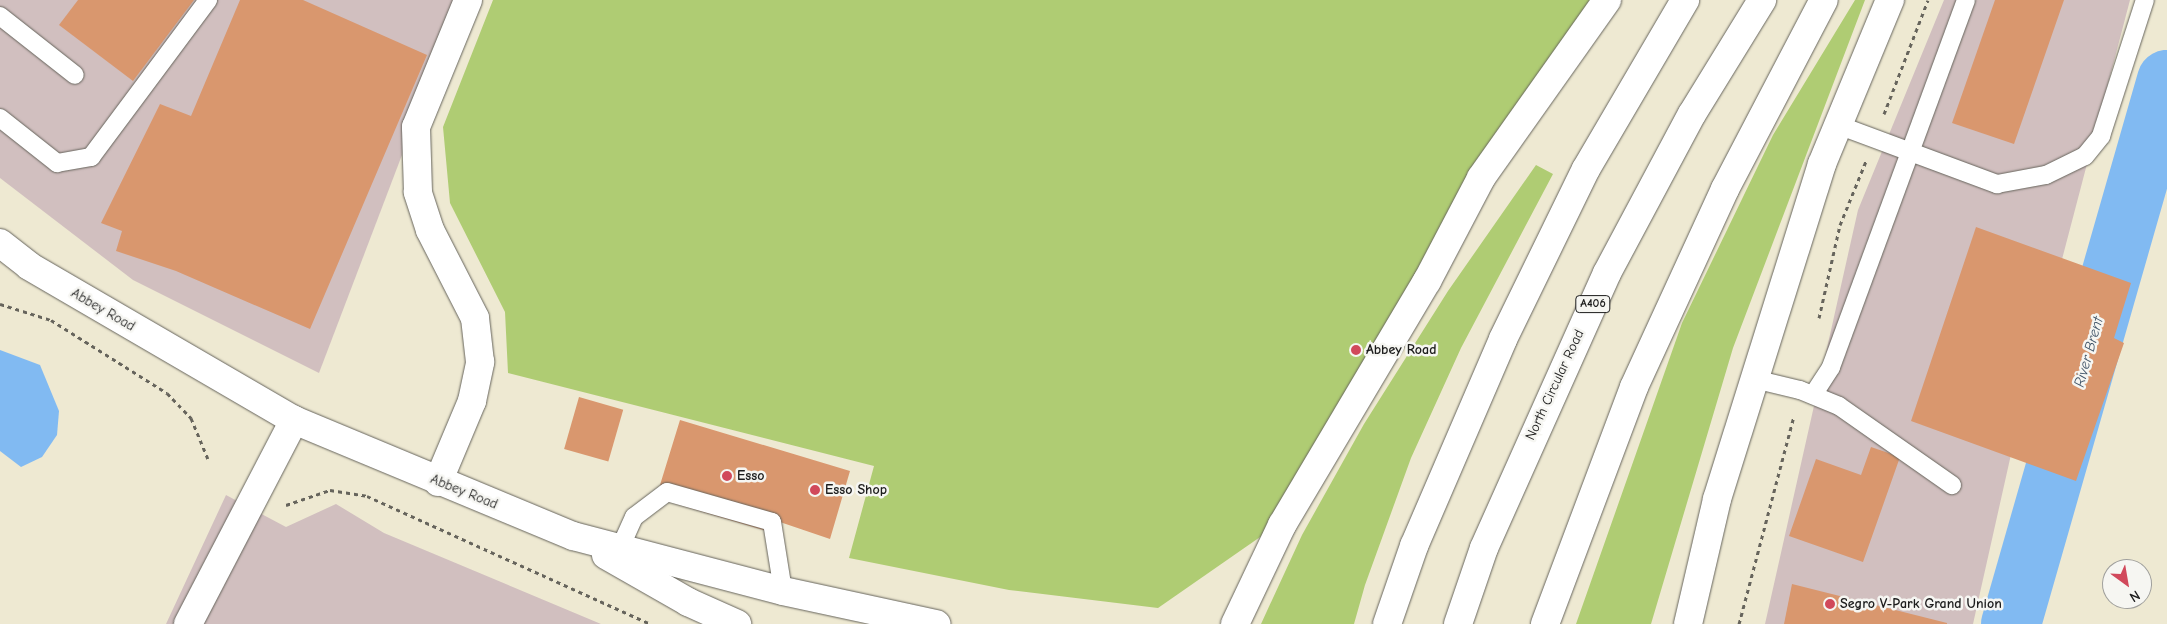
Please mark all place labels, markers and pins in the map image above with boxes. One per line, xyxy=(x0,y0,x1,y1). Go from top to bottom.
place label: Abbey Road xyxy=(1366,342,1437,358)
marker: Abbey Road xyxy=(1350,344,1362,356)
place label: Esso xyxy=(737,468,764,484)
marker: Esso xyxy=(721,470,733,482)
place label: Esso Shop xyxy=(825,482,887,498)
marker: Esso Shop xyxy=(809,484,821,496)
place label: Segro V-Park Grand Union xyxy=(1840,596,2002,612)
marker: Segro V-Park Grand Union xyxy=(1824,598,1836,610)

